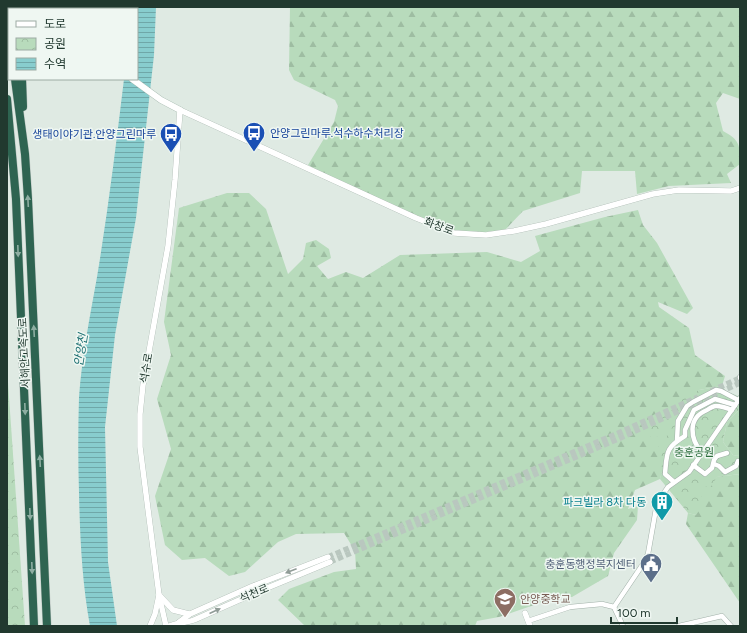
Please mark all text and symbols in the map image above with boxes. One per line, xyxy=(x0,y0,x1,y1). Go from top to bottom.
legend xyxy=(8,8,138,80)
text: 도로 xyxy=(44,17,66,31)
text: 공원 xyxy=(44,37,66,51)
text: 수역 xyxy=(44,57,66,71)
bus stop icon: 안양그린마루.석수하수처리장 xyxy=(241,120,267,153)
bus stop icon: 생태이야기관.안양그린마루 xyxy=(158,121,184,154)
place label: 안양그린마루.석수하수처리장 xyxy=(270,127,404,140)
place label: 생태이야기관.안양그린마루 xyxy=(32,128,156,141)
one-way arrow xyxy=(25,195,31,208)
street label: 화창로 xyxy=(422,215,455,238)
one-way arrow xyxy=(15,245,22,257)
street label: 서해안고속도로 xyxy=(16,317,33,389)
one-way arrow xyxy=(31,324,37,337)
water label: 안양천 xyxy=(71,331,91,367)
street label: 석수로 xyxy=(137,352,156,384)
one-way arrow xyxy=(22,403,28,416)
park label: 충훈공원 xyxy=(674,446,714,459)
one-way arrow xyxy=(37,454,43,467)
building icon: 파크빌라 8차 다동 xyxy=(649,489,675,522)
place label: 파크빌라 8차 다동 xyxy=(563,496,646,509)
one-way arrow xyxy=(26,508,33,520)
public building icon: 충훈동행정복지센터 xyxy=(638,551,664,584)
place label: 충훈동행정복지센터 xyxy=(545,558,636,571)
one-way arrow xyxy=(28,562,35,574)
one-way arrow xyxy=(285,568,297,574)
street label: 석천로 xyxy=(238,582,271,605)
school or university icon: 안양중학교 xyxy=(492,586,518,619)
place label: 안양중학교 xyxy=(520,593,571,606)
scale bar xyxy=(611,599,677,625)
text: 100 m xyxy=(617,606,651,620)
one-way arrow xyxy=(209,607,221,614)

